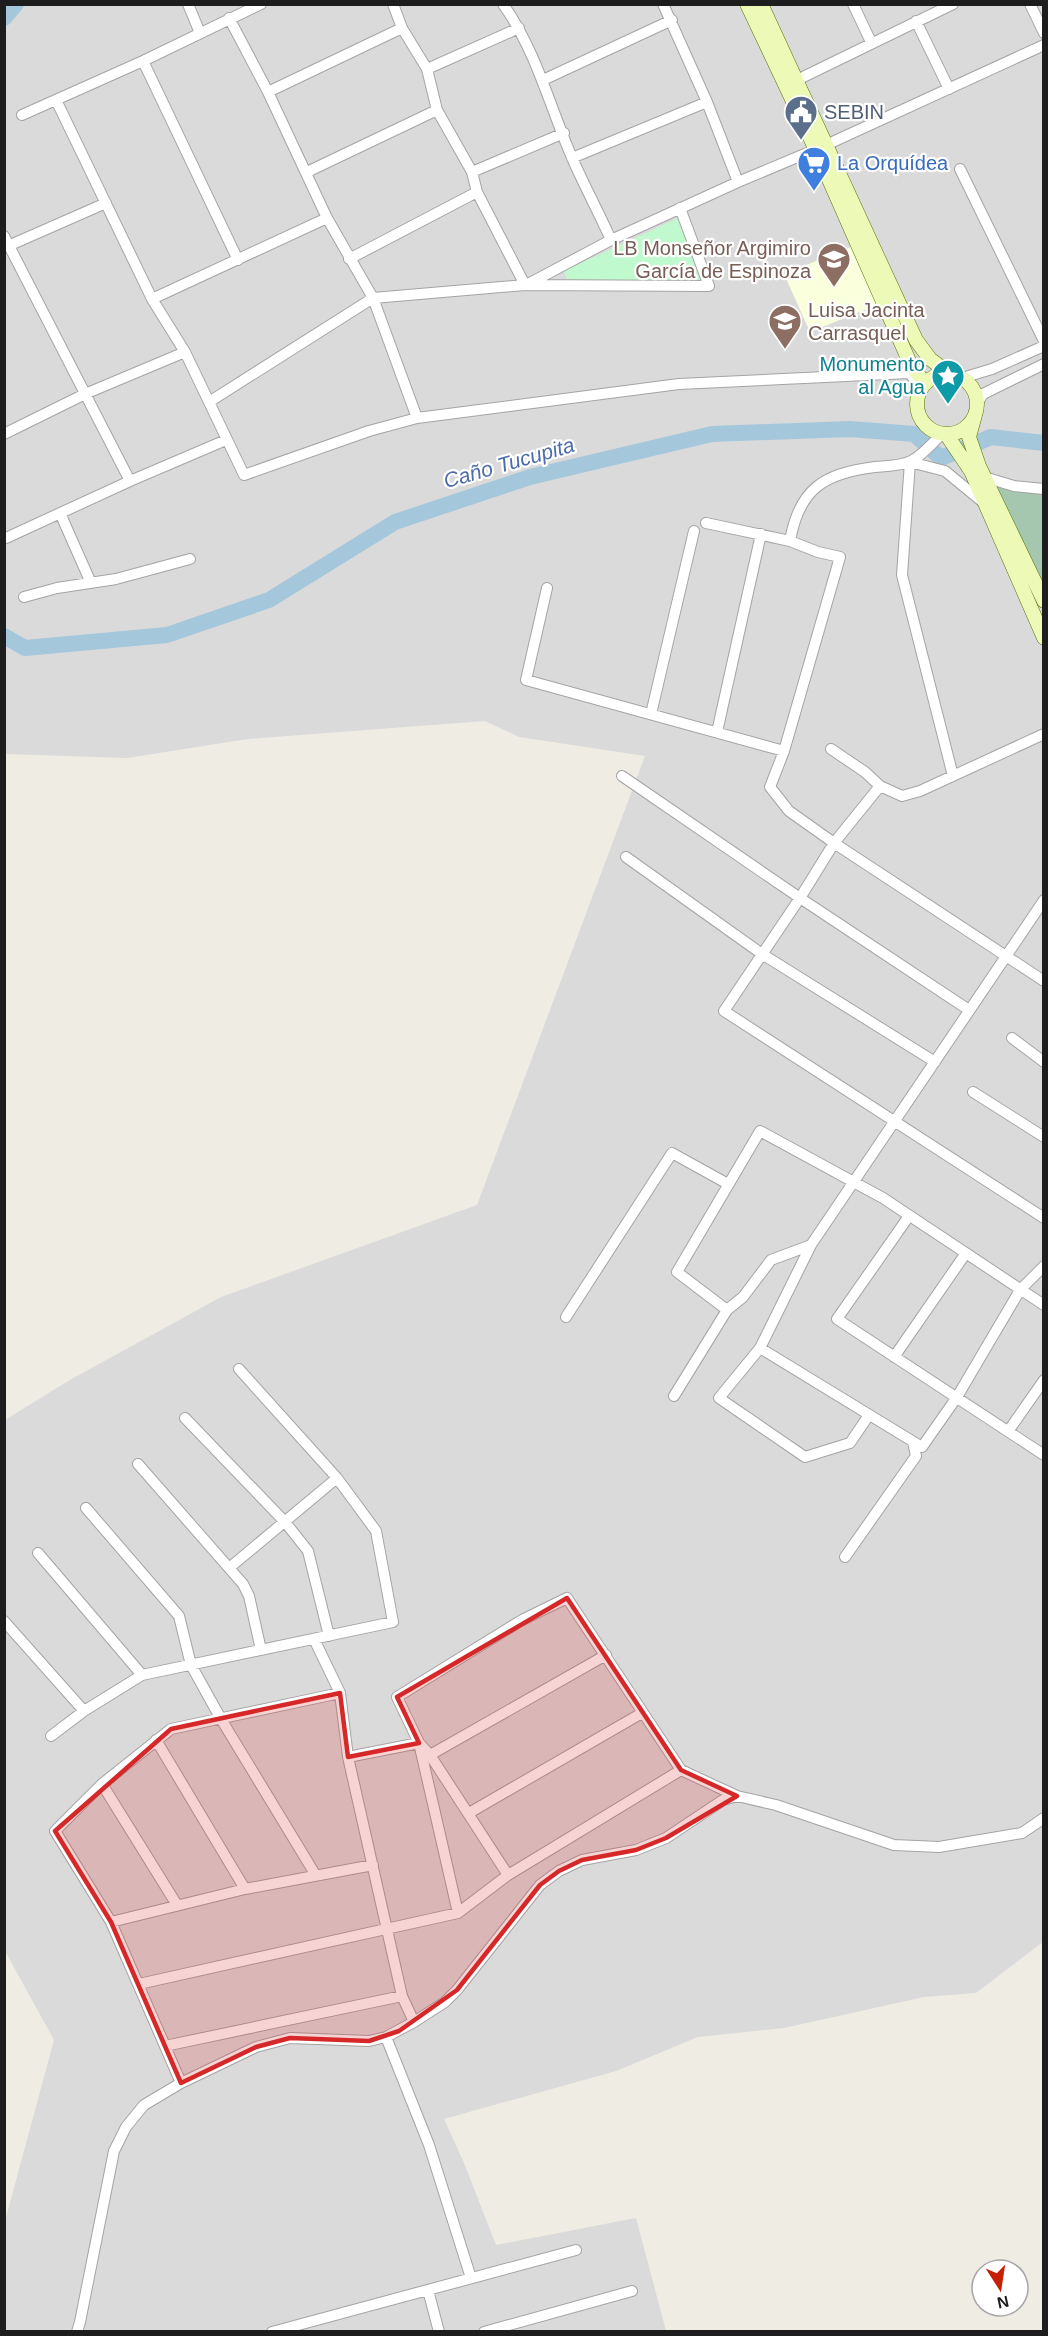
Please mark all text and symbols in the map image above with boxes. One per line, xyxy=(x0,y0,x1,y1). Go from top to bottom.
public building icon: SEBIN xyxy=(783,94,819,141)
place label: SEBIN xyxy=(824,101,884,123)
supermarket icon: La Orquídea xyxy=(796,145,832,192)
place label: La Orquídea xyxy=(837,152,949,174)
place label: LB Monseñor Argimiro García de Espinoza xyxy=(613,237,812,282)
school or university icon: LB Monseñor Argimiro García de Espinoza xyxy=(816,241,852,288)
place label: Luisa Jacinta Carrasquel xyxy=(808,299,926,344)
school or university icon: Luisa Jacinta Carrasquel xyxy=(767,303,803,350)
place label: Monumento al Agua xyxy=(819,353,926,398)
place icon: Monumento al Agua xyxy=(930,358,966,405)
water label: Caño Tucupita xyxy=(441,433,577,492)
north arrow xyxy=(970,2258,1030,2318)
text: N xyxy=(996,2293,1010,2312)

